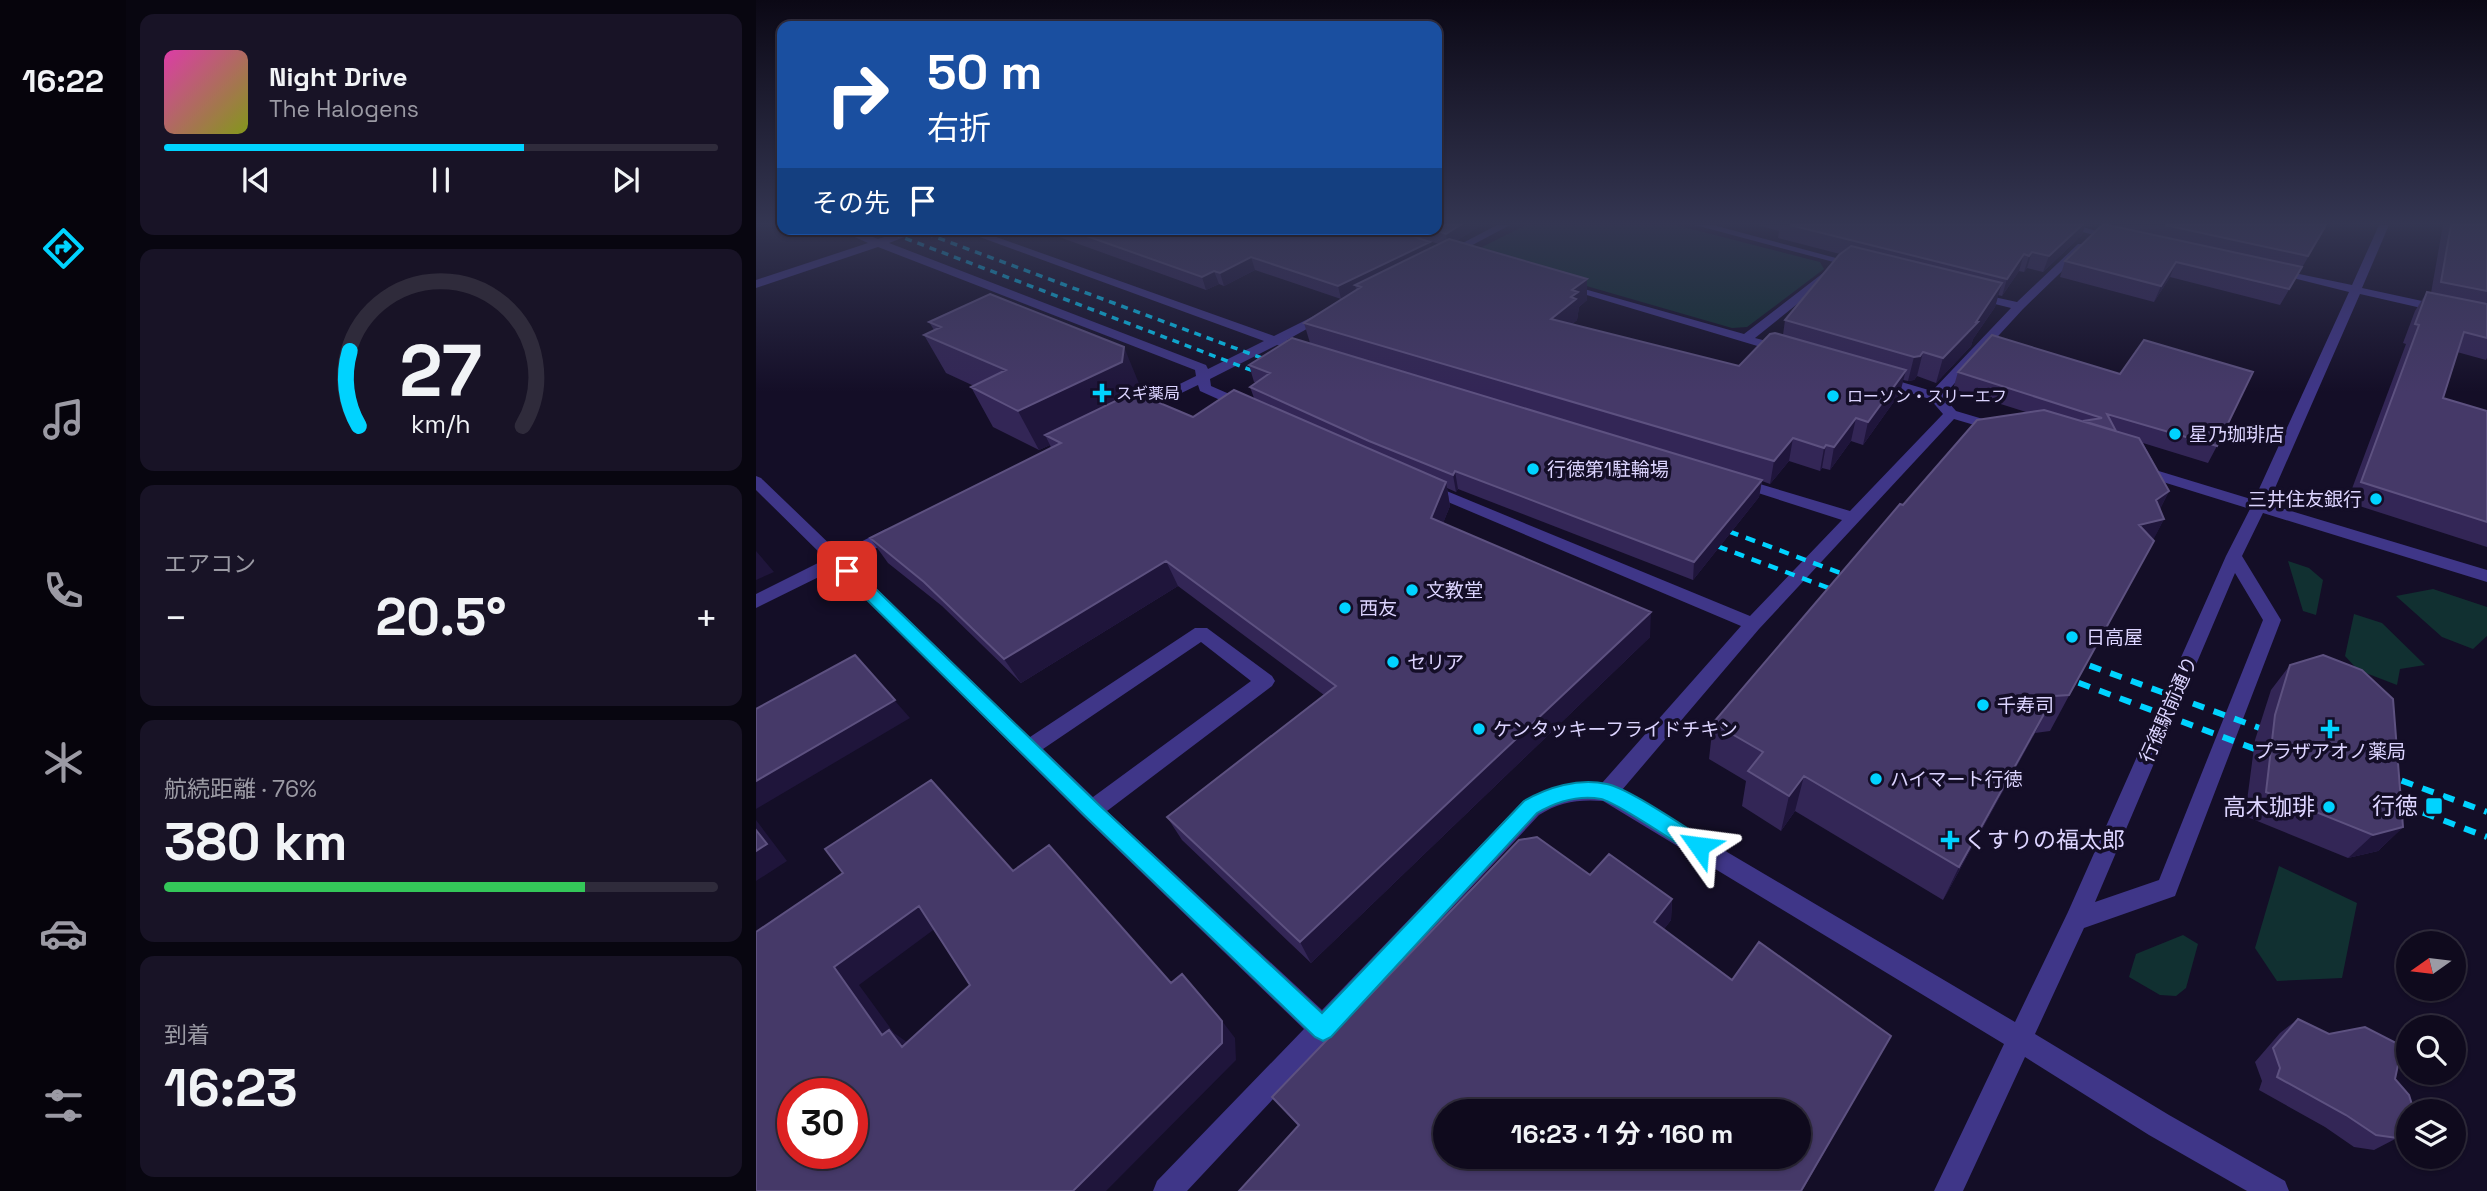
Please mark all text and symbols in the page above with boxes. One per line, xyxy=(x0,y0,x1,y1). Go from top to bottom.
text: 50 m xyxy=(927,41,1042,103)
icon: right xyxy=(812,49,903,140)
text: Night Drive xyxy=(269,60,407,94)
text: 16:22 xyxy=(22,61,104,101)
text: The Halogens xyxy=(269,94,419,124)
text: 右折 xyxy=(927,108,991,148)
icon: previous xyxy=(237,161,275,199)
icon: pause xyxy=(422,161,460,199)
icon: next xyxy=(607,161,645,199)
icon: arrive xyxy=(904,182,942,220)
text: その先 xyxy=(812,186,890,220)
icon: directions xyxy=(39,224,88,273)
text: 27 xyxy=(400,325,482,418)
place label: スギ薬局 xyxy=(1116,383,1180,404)
marker: スギ薬局 xyxy=(1094,385,1110,401)
place label: ローソン・スリーエフ xyxy=(1847,386,2007,407)
marker: ローソン・スリーエフ xyxy=(1825,388,1841,404)
icon: music xyxy=(39,395,88,444)
text: km/h xyxy=(411,408,471,440)
place label: 星乃珈琲店 xyxy=(2189,422,2284,447)
marker: 星乃珈琲店 xyxy=(2167,426,2183,442)
place label: 行徳第1駐輪場 xyxy=(1547,457,1669,482)
marker: 行徳第1駐輪場 xyxy=(1525,461,1541,477)
place label: 三井住友銀行 xyxy=(2248,487,2362,512)
marker: 三井住友銀行 xyxy=(2368,491,2384,507)
pin xyxy=(817,541,877,601)
text: エアコン xyxy=(164,549,256,579)
icon: arrive xyxy=(828,552,866,590)
icon: phone xyxy=(39,566,88,615)
place label: 文教堂 xyxy=(1426,578,1483,603)
marker: 文教堂 xyxy=(1404,582,1420,598)
text: 20.5° xyxy=(375,584,507,650)
text: − xyxy=(164,594,188,642)
text: + xyxy=(694,594,718,642)
place label: 西友 xyxy=(1359,596,1397,621)
marker: 西友 xyxy=(1337,600,1353,616)
place label: 日高屋 xyxy=(2086,625,2143,650)
marker: 日高屋 xyxy=(2064,629,2080,645)
place label: セリア xyxy=(1407,650,1464,675)
street label: 行徳駅前通り xyxy=(2134,652,2203,766)
marker: セリア xyxy=(1385,654,1401,670)
place label: 千寿司 xyxy=(1997,693,2054,718)
marker: 千寿司 xyxy=(1975,697,1991,713)
place label: ケンタッキーフライドチキン xyxy=(1493,717,1738,742)
marker: ケンタッキーフライドチキン xyxy=(1471,721,1487,737)
marker: プラザアオノ薬局 xyxy=(2322,721,2338,737)
icon: climate xyxy=(39,738,88,787)
place label: プラザアオノ薬局 xyxy=(2254,739,2406,764)
place label: ハイマート行徳 xyxy=(1890,767,2023,792)
marker: ハイマート行徳 xyxy=(1868,771,1884,787)
text: 航続距離 · 76% xyxy=(164,774,317,804)
place label: 行徳 xyxy=(2372,791,2418,821)
place label: 高木珈琲 xyxy=(2223,792,2315,822)
marker: 行徳 xyxy=(2424,796,2444,816)
marker: 高木珈琲 xyxy=(2321,799,2337,815)
text: 380 km xyxy=(164,809,347,875)
position arrow xyxy=(1662,809,1736,883)
place label: くすりの福太郎 xyxy=(1964,825,2125,855)
marker: くすりの福太郎 xyxy=(1942,832,1958,848)
icon: car xyxy=(39,909,88,958)
north arrow xyxy=(2396,931,2466,1001)
map controls xyxy=(2396,931,2466,1169)
button: search xyxy=(2396,1015,2466,1085)
text: 到着 xyxy=(164,1020,210,1050)
text: 16:23 xyxy=(164,1055,298,1121)
speed limit sign: 30 xyxy=(777,1078,868,1169)
icon: filters xyxy=(39,1081,88,1130)
button: layers xyxy=(2396,1099,2466,1169)
text: 16:23 · 1 分 · 160 m xyxy=(1511,1117,1733,1151)

